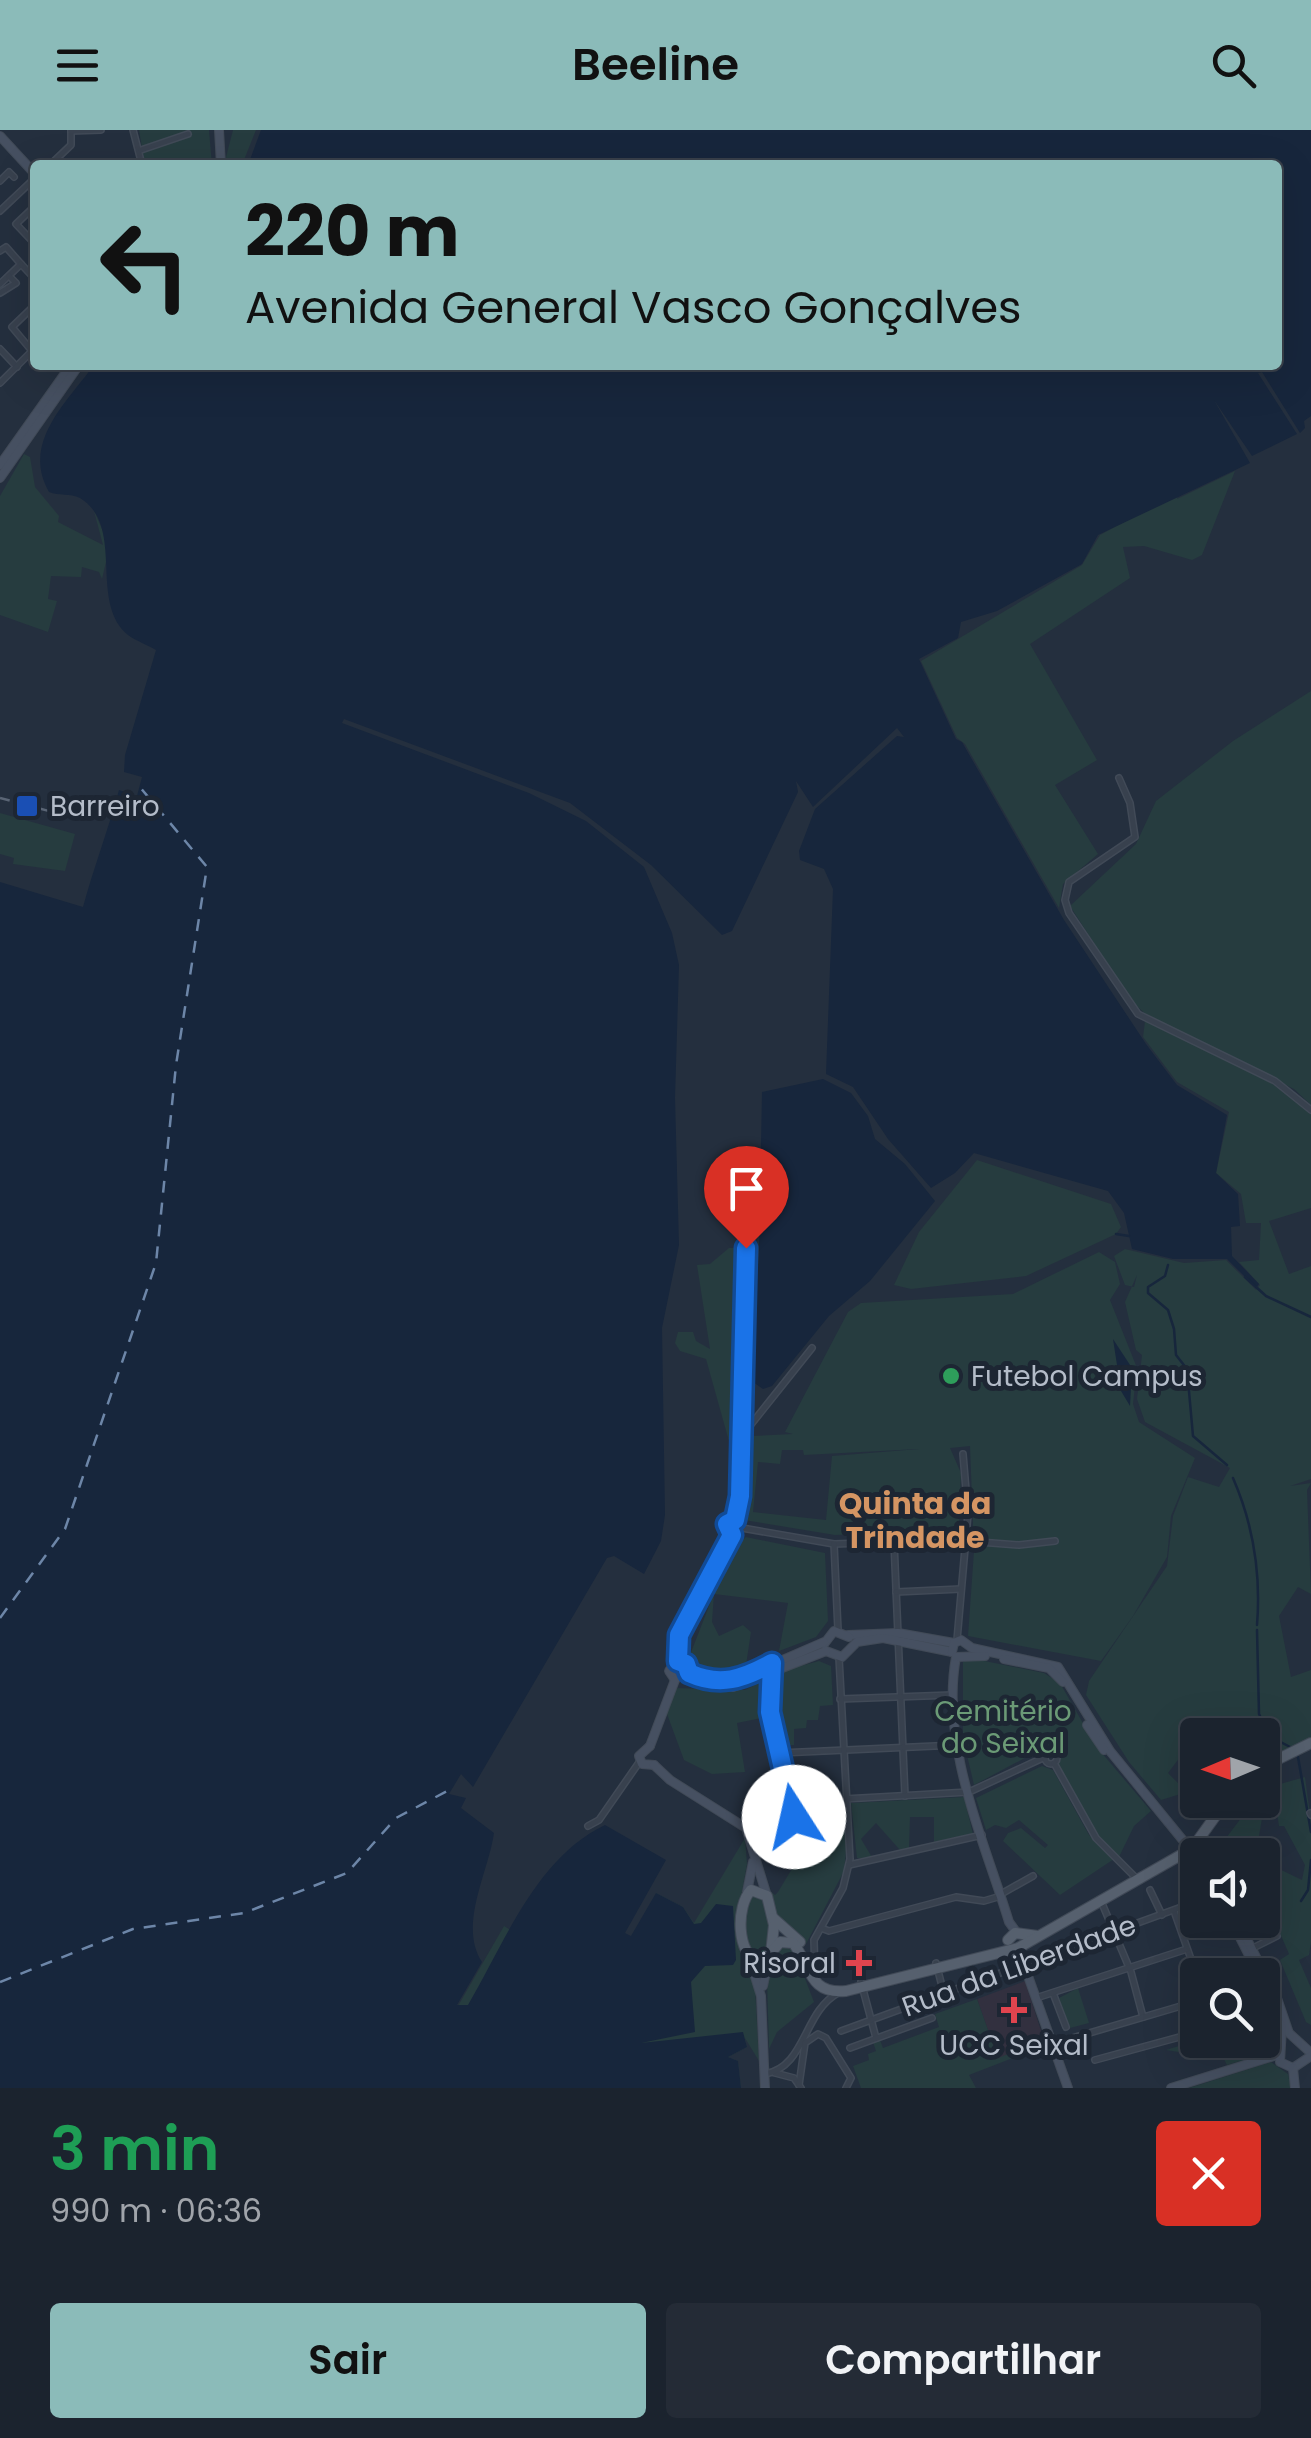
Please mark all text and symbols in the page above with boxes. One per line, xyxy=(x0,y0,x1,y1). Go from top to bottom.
text: Beeline xyxy=(572,33,739,96)
icon: menu xyxy=(50,38,105,93)
icon: search xyxy=(1206,38,1261,93)
text: 220 m xyxy=(245,182,460,281)
icon: left xyxy=(80,200,210,330)
text: Avenida General Vasco Gonçalves xyxy=(245,276,1022,339)
place label: Barreiro xyxy=(50,787,160,826)
marker: Barreiro xyxy=(14,793,40,819)
pin xyxy=(704,1146,789,1249)
icon: arrive xyxy=(719,1161,774,1216)
place label: Futebol Campus xyxy=(971,1357,1203,1396)
marker: Futebol Campus xyxy=(940,1365,962,1387)
district label: Quinta da Trindade xyxy=(839,1482,991,1559)
park label: Cemitério do Seixal xyxy=(934,1692,1072,1763)
north arrow xyxy=(1180,1718,1280,1818)
map controls xyxy=(1180,1718,1280,2058)
position arrow xyxy=(742,1765,846,1869)
button: sound xyxy=(1180,1838,1280,1938)
street label: Rua da Liberdade xyxy=(896,1906,1142,2026)
place label: Risoral xyxy=(743,1944,836,1983)
marker: Risoral xyxy=(846,1950,872,1976)
button: search xyxy=(1180,1958,1280,2058)
marker: UCC Seixal xyxy=(1001,1997,1027,2023)
place label: UCC Seixal xyxy=(939,2026,1089,2065)
text: 3 min xyxy=(50,2107,219,2191)
button: close xyxy=(1156,2121,1261,2226)
text: 990 m · 06:36 xyxy=(50,2188,262,2233)
button: Sair xyxy=(50,2303,646,2418)
button: Compartilhar xyxy=(666,2303,1261,2418)

